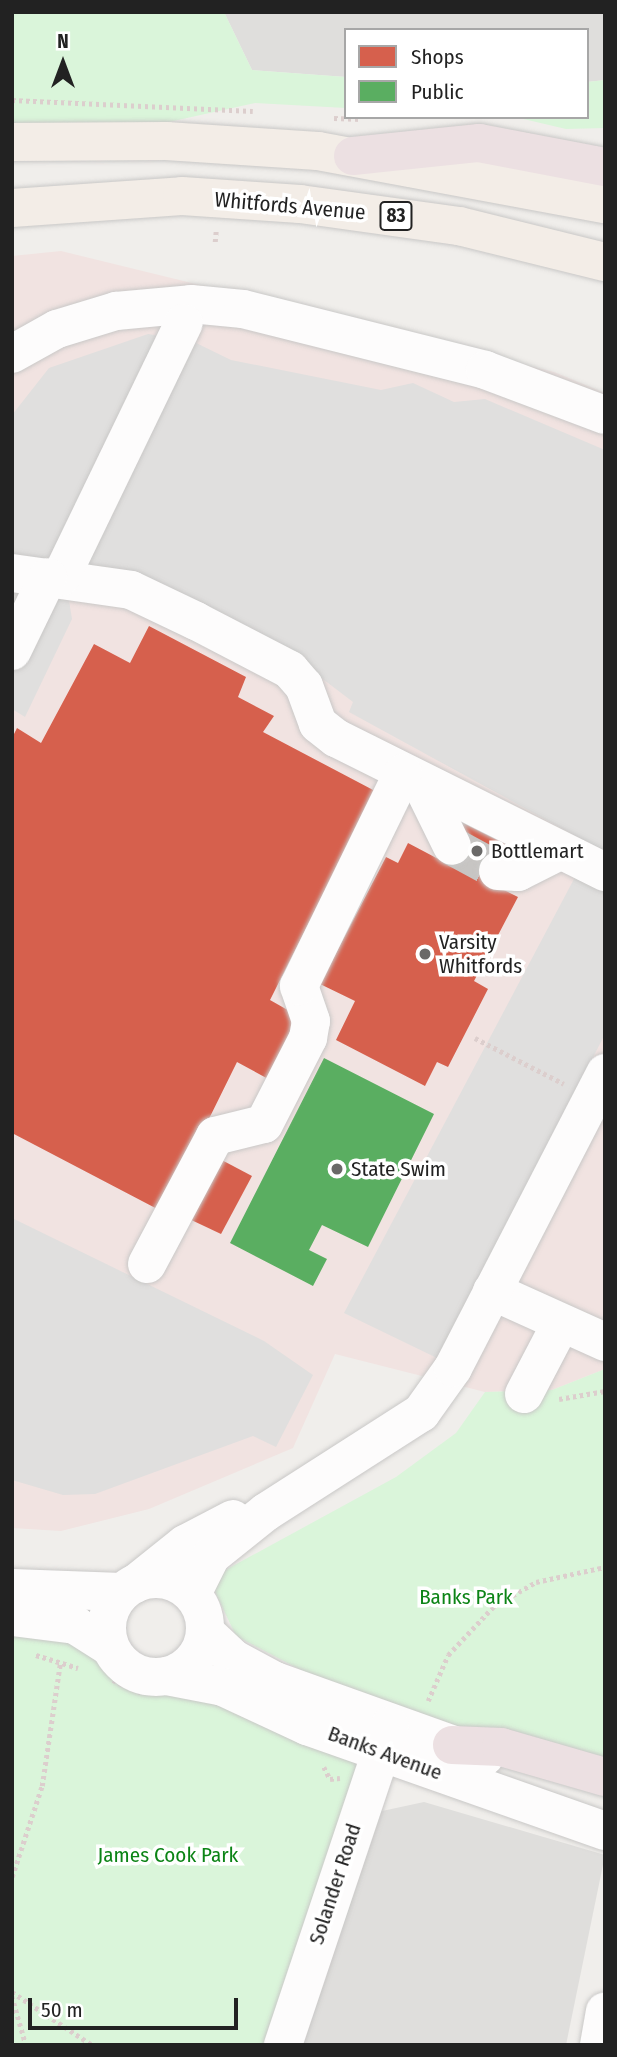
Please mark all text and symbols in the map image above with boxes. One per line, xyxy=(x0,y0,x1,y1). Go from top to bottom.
north arrow xyxy=(28,28,98,98)
legend xyxy=(344,28,589,119)
text: N xyxy=(57,30,69,53)
text: Shops xyxy=(411,44,464,70)
text: Public xyxy=(411,79,463,105)
street label: Whitfords Avenue xyxy=(214,187,366,225)
road number: 83 xyxy=(378,200,414,232)
place label: Bottlemart xyxy=(491,838,584,864)
marker: Bottlemart xyxy=(469,843,485,859)
place label: Varsity Whitfords xyxy=(439,929,522,979)
marker: Varsity Whitfords xyxy=(417,946,433,962)
place label: State Swim xyxy=(351,1156,446,1182)
marker: State Swim xyxy=(329,1161,345,1177)
park label: Banks Park xyxy=(419,1584,513,1610)
street label: Banks Avenue xyxy=(325,1721,445,1785)
street label: Solander Road xyxy=(304,1820,366,1948)
park label: James Cook Park xyxy=(98,1842,238,1868)
scale bar xyxy=(32,1983,242,2027)
text: 50 m xyxy=(41,1997,83,2023)

